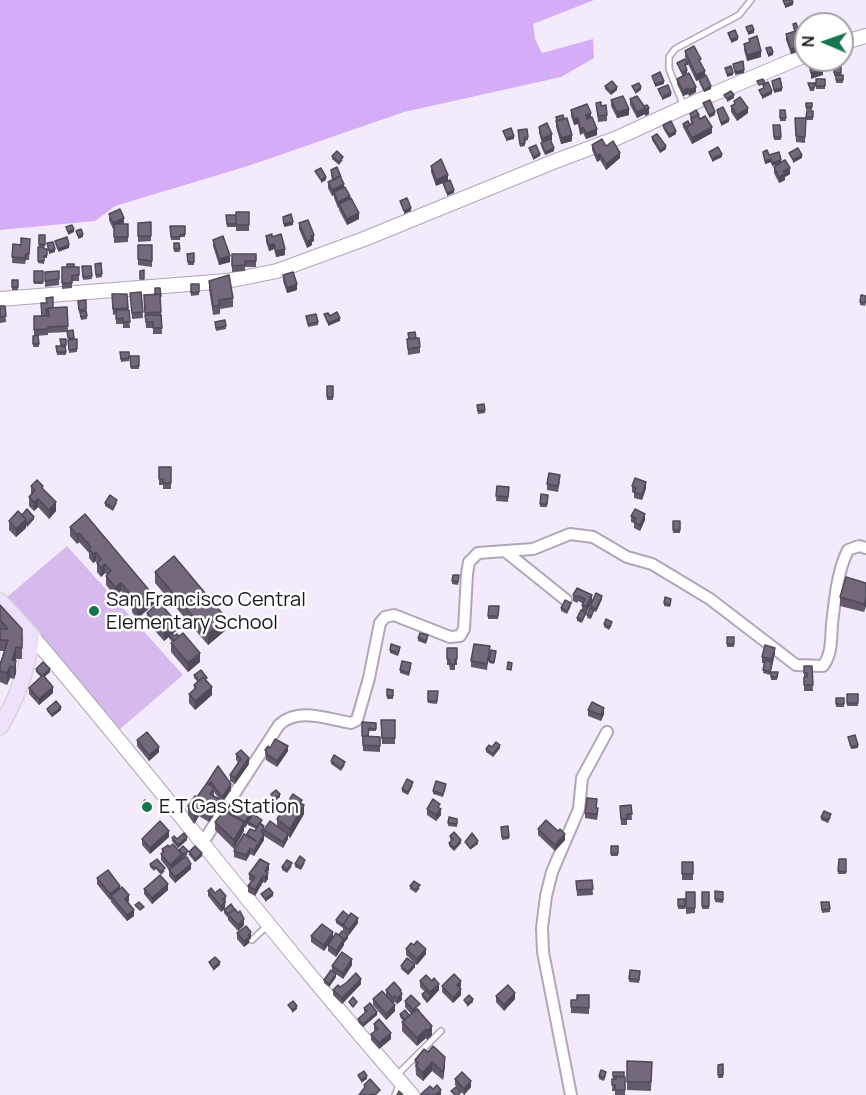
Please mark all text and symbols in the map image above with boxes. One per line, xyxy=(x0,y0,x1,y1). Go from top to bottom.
north arrow xyxy=(794,12,854,72)
text: N xyxy=(797,35,819,48)
place label: San Francisco Central Elementary School xyxy=(106,588,306,635)
marker: San Francisco Central Elementary School xyxy=(87,604,101,618)
place label: E.T Gas Station xyxy=(159,795,299,819)
marker: E.T Gas Station xyxy=(140,800,154,814)

